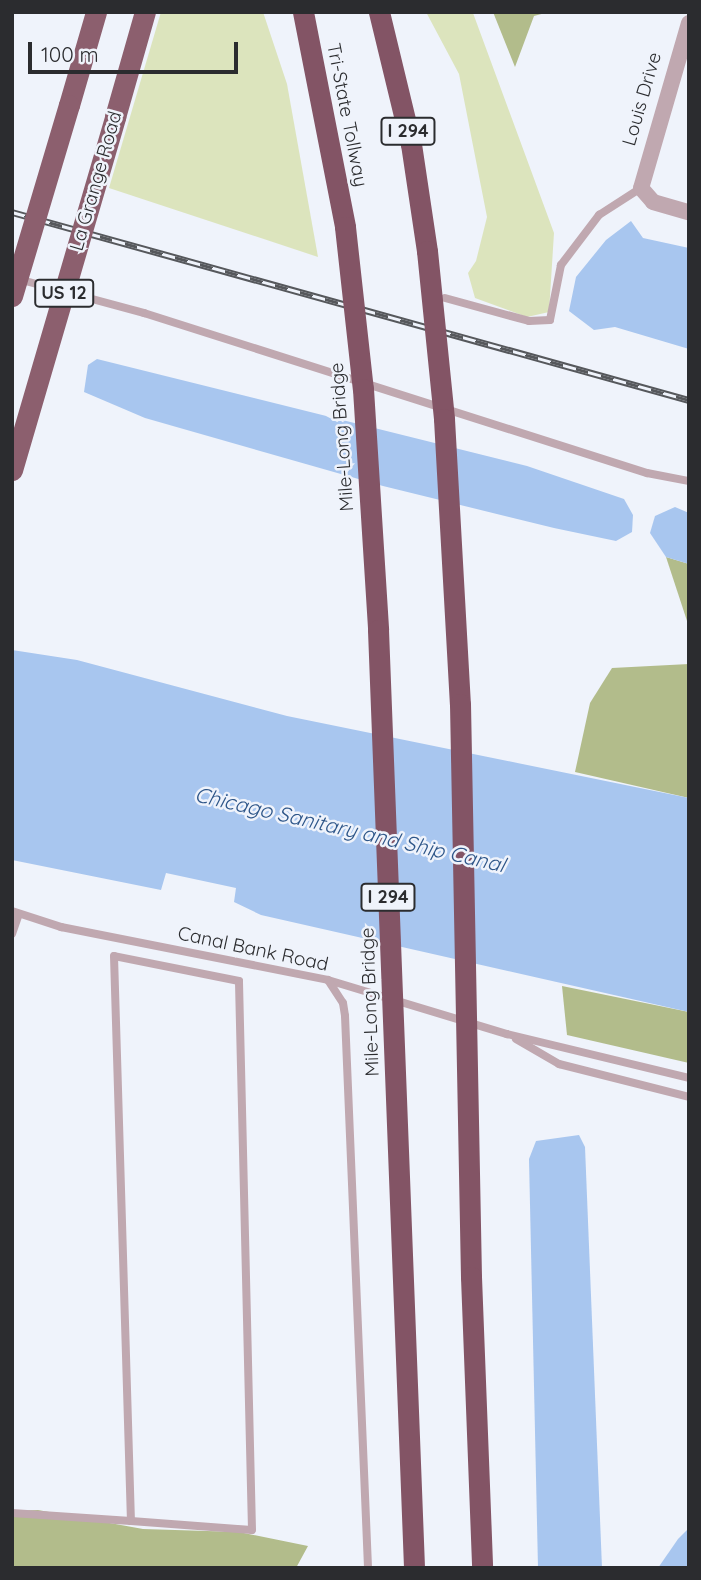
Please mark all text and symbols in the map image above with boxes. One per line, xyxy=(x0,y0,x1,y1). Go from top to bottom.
scale bar xyxy=(32,28,242,72)
text: 100 m xyxy=(41,41,99,67)
street label: Tri-State Tollway xyxy=(322,41,372,189)
street label: Louis Drive xyxy=(618,50,666,148)
street label: La Grange Road xyxy=(65,109,127,253)
road number: I 294 xyxy=(380,116,436,146)
road number: US 12 xyxy=(32,278,96,307)
street label: Mile-Long Bridge xyxy=(325,362,359,512)
water label: Chicago Sanitary and Ship Canal xyxy=(192,781,508,877)
road number: I 294 xyxy=(360,882,416,912)
street label: Canal Bank Road xyxy=(176,922,330,976)
street label: Mile-Long Bridge xyxy=(356,927,384,1077)

